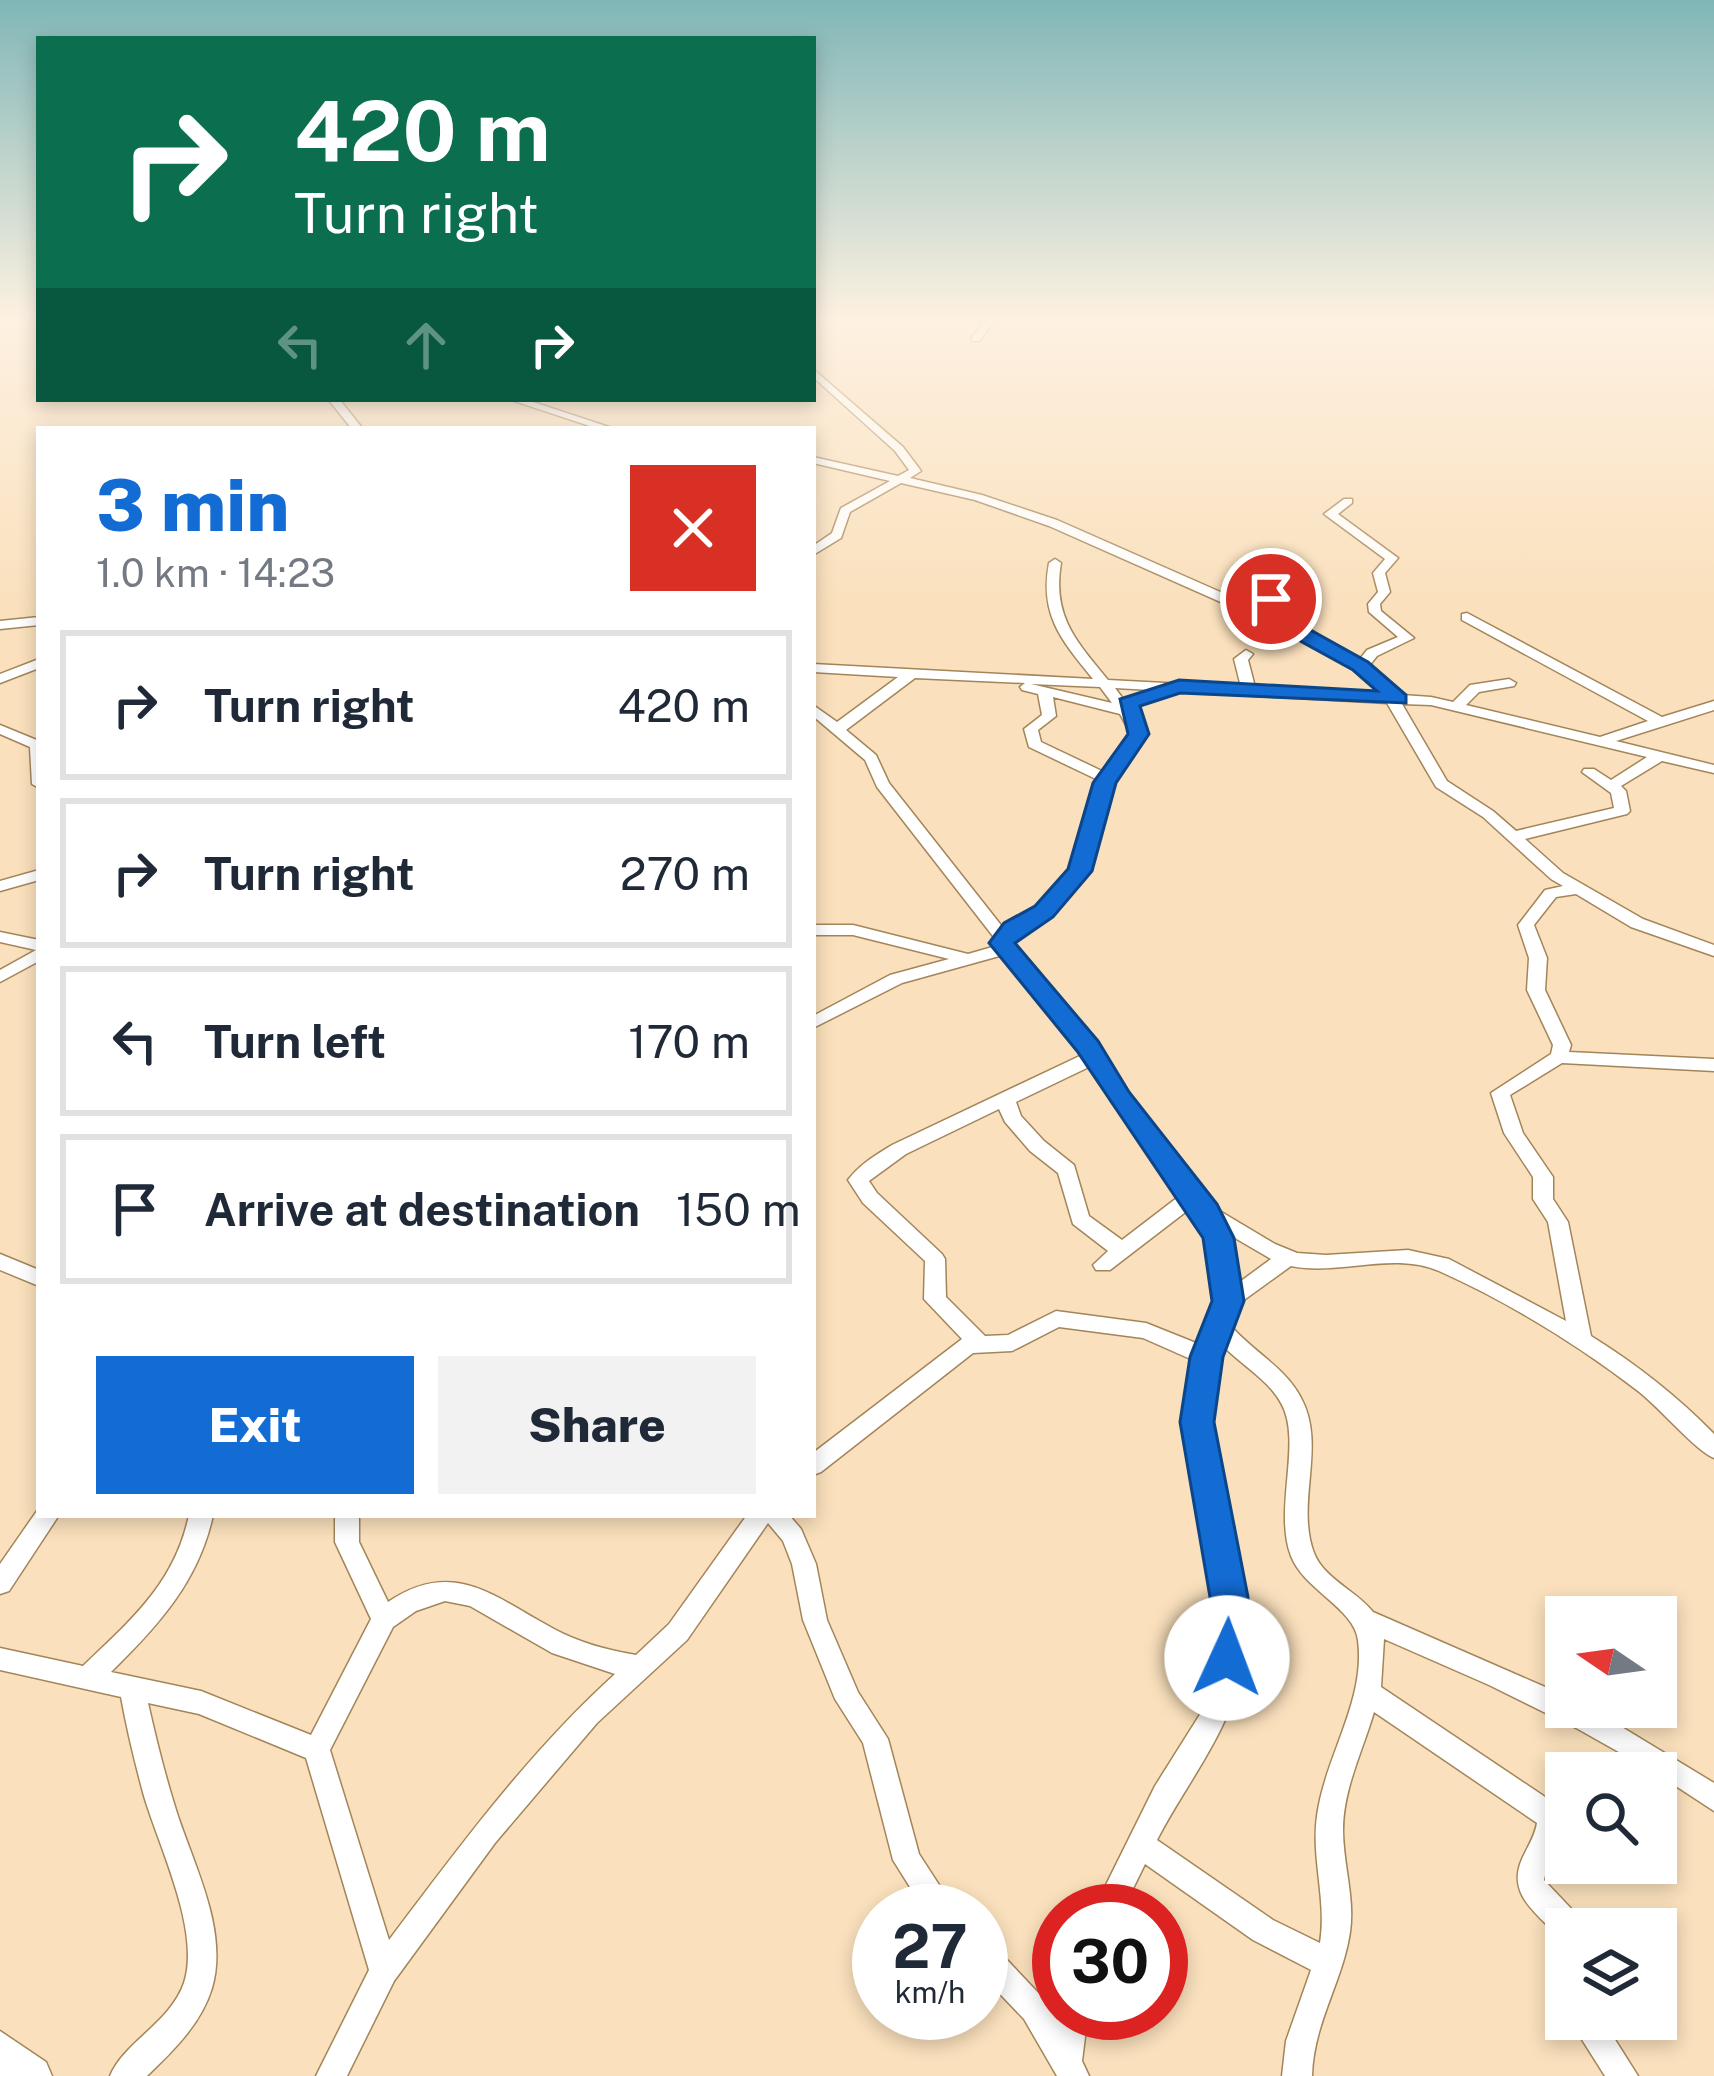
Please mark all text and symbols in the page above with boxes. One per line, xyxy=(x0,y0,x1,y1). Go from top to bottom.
text: 420 m xyxy=(294,81,551,180)
icon: right xyxy=(96,84,252,240)
text: Turn right xyxy=(294,182,539,245)
icon: left xyxy=(267,312,333,378)
icon: ahead xyxy=(393,312,459,378)
icon: right xyxy=(519,312,585,378)
text: 3 min xyxy=(96,463,289,547)
button: close xyxy=(630,465,756,591)
pin xyxy=(1220,548,1322,650)
text: 1.0 km · 14:23 xyxy=(96,550,335,596)
icon: arrive xyxy=(1238,566,1304,632)
icon: right xyxy=(102,672,168,738)
text: Turn right xyxy=(204,679,415,732)
text: 420 m xyxy=(617,679,750,732)
icon: right xyxy=(102,840,168,906)
text: Turn right xyxy=(204,847,415,900)
text: 270 m xyxy=(620,847,750,900)
icon: left xyxy=(102,1008,168,1074)
text: Turn left xyxy=(204,1015,386,1068)
text: 170 m xyxy=(628,1015,750,1068)
icon: arrive xyxy=(102,1176,168,1242)
text: Arrive at destination xyxy=(204,1183,640,1236)
text: 150 m xyxy=(676,1183,801,1236)
button: Exit xyxy=(96,1356,414,1494)
button: Share xyxy=(438,1356,756,1494)
position arrow xyxy=(1164,1595,1290,1721)
north arrow xyxy=(1545,1596,1677,1728)
map controls xyxy=(1545,1596,1677,2040)
button: search xyxy=(1545,1752,1677,1884)
speed limit sign: 30 xyxy=(1032,1884,1188,2040)
button: layers xyxy=(1545,1908,1677,2040)
text: 27 xyxy=(892,1911,968,1982)
text: km/h xyxy=(895,1974,965,2010)

